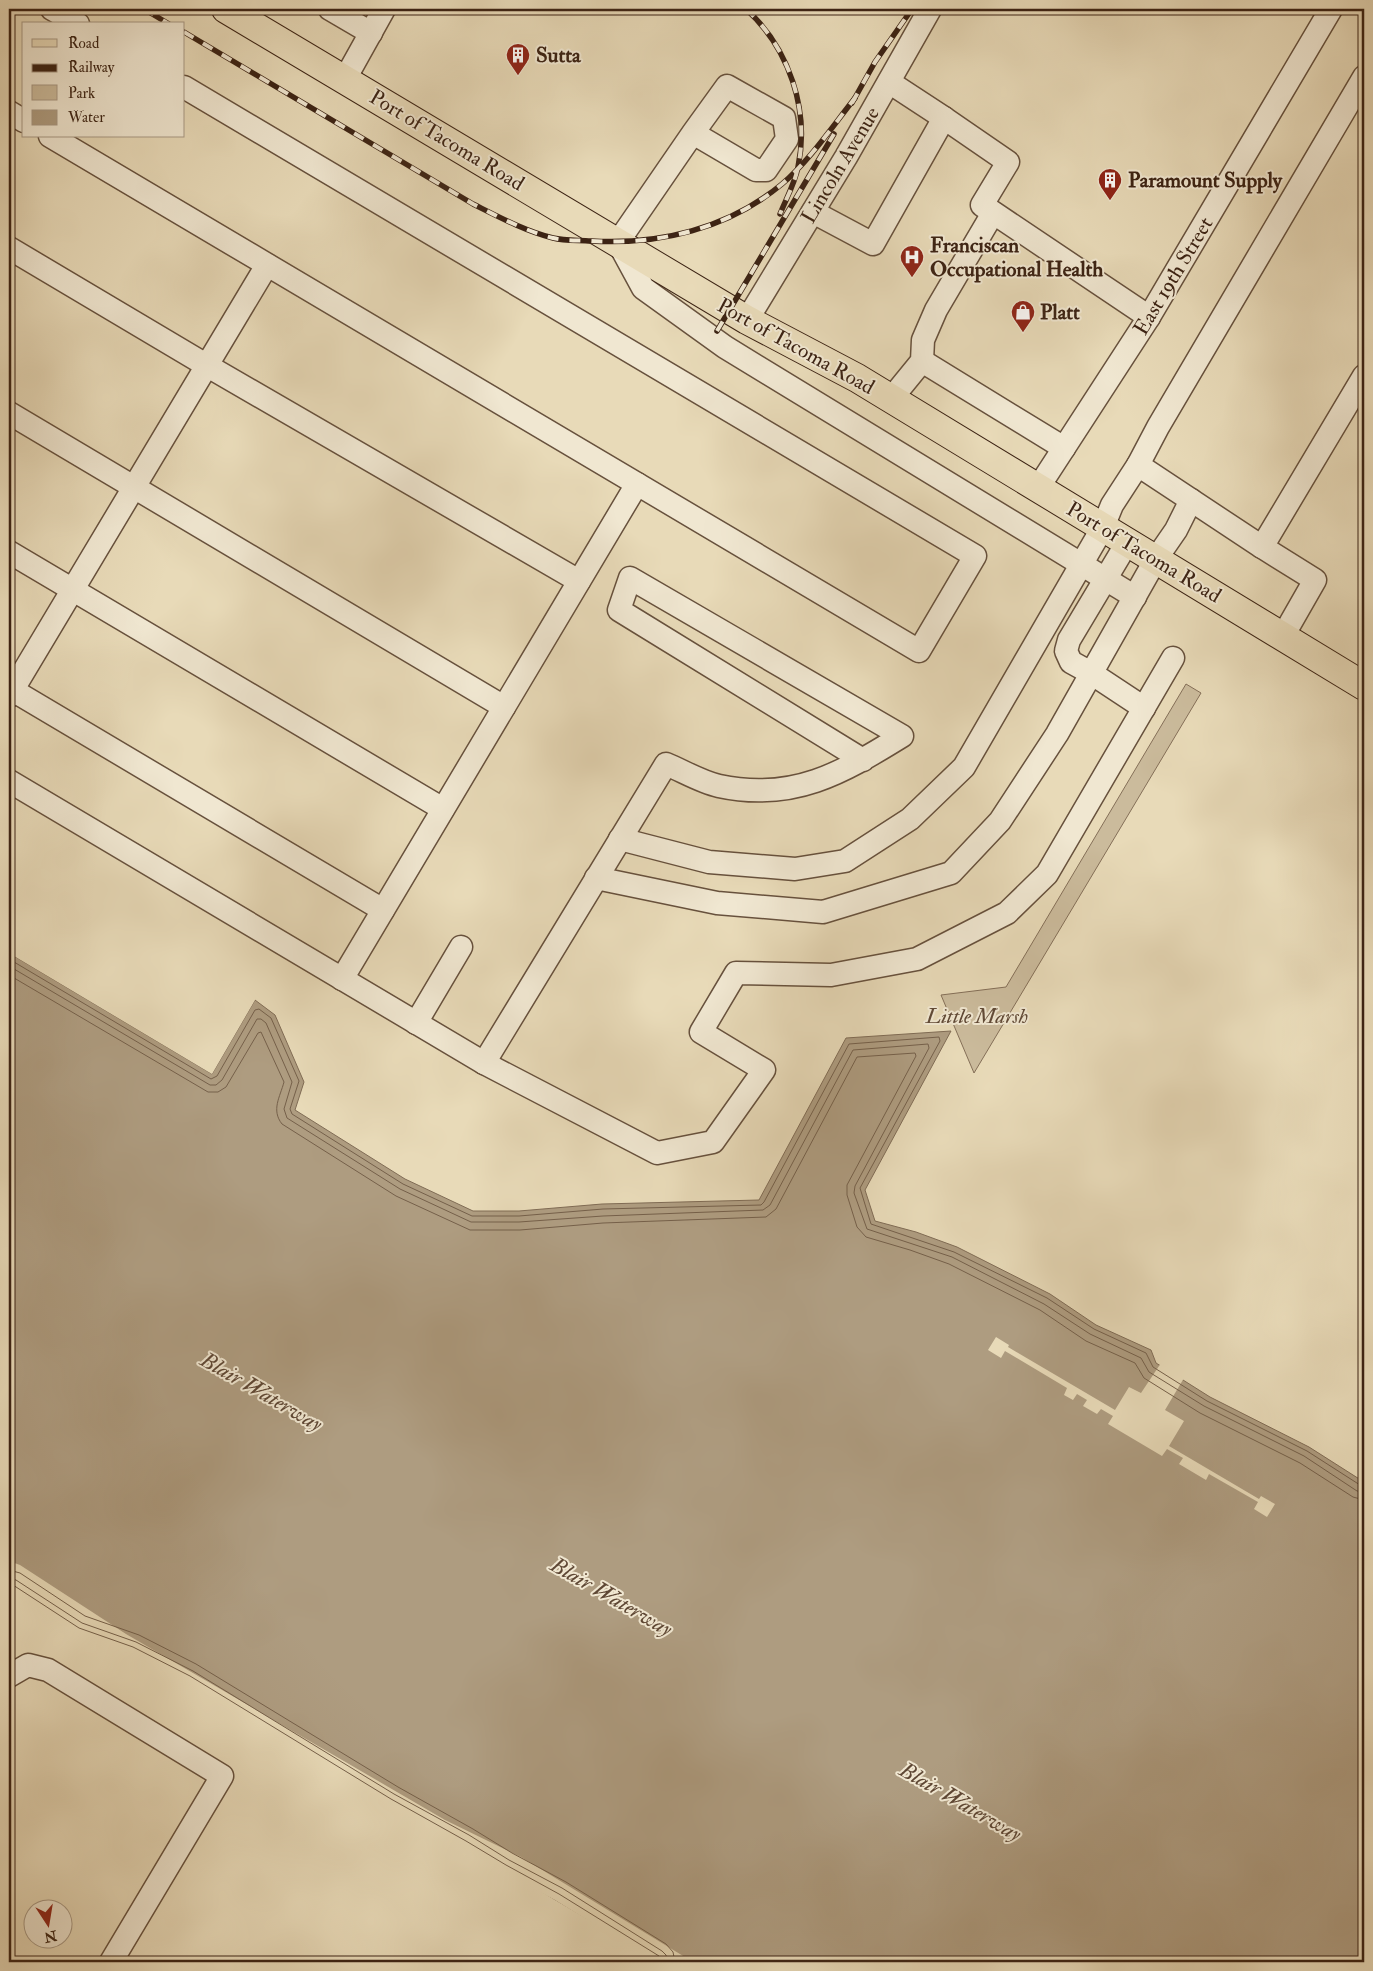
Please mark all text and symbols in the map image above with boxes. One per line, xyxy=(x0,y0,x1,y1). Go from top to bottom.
legend xyxy=(22,22,185,138)
text: Road xyxy=(68,34,100,53)
building icon: Sutta xyxy=(505,42,531,76)
place label: Sutta xyxy=(536,42,582,69)
text: Railway xyxy=(68,58,115,77)
text: Park xyxy=(68,84,95,103)
street label: Port of Tacoma Road xyxy=(364,84,530,198)
street label: Lincoln Avenue xyxy=(795,102,886,229)
text: Water xyxy=(67,108,105,127)
building icon: Paramount Supply xyxy=(1097,167,1123,201)
place label: Paramount Supply xyxy=(1128,167,1283,194)
street label: East 19th Street xyxy=(1128,212,1219,340)
place label: Franciscan Occupational Health xyxy=(930,232,1103,283)
hospital icon: Franciscan Occupational Health xyxy=(899,244,925,278)
street label: Port of Tacoma Road xyxy=(712,292,880,401)
shop icon: Platt xyxy=(1010,299,1036,333)
place label: Platt xyxy=(1040,299,1080,326)
street label: Port of Tacoma Road xyxy=(1061,496,1227,610)
park label: Little Marsh xyxy=(925,1003,1028,1030)
water label: Blair Waterway xyxy=(195,1345,328,1438)
water label: Blair Waterway xyxy=(545,1550,678,1643)
water label: Blair Waterway xyxy=(894,1755,1027,1848)
north arrow xyxy=(22,1898,72,1948)
text: N xyxy=(42,1926,59,1946)

